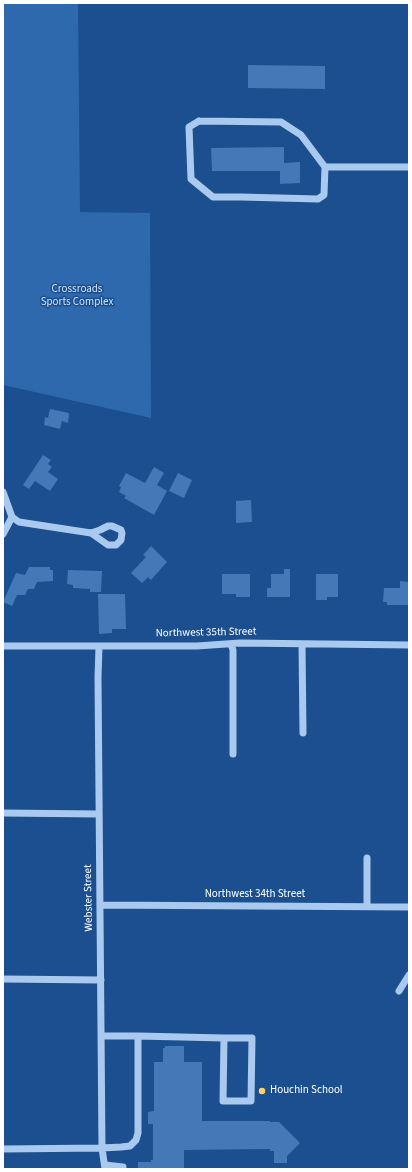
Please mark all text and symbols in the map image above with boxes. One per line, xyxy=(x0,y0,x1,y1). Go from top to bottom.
park label: Crossroads Sports Complex xyxy=(41,283,113,309)
street label: Northwest 35th Street xyxy=(156,626,256,640)
street label: Webster Street xyxy=(82,864,96,932)
street label: Northwest 34th Street xyxy=(205,888,305,902)
place label: Houchin School xyxy=(270,1084,343,1098)
marker: Houchin School xyxy=(257,1086,267,1096)

